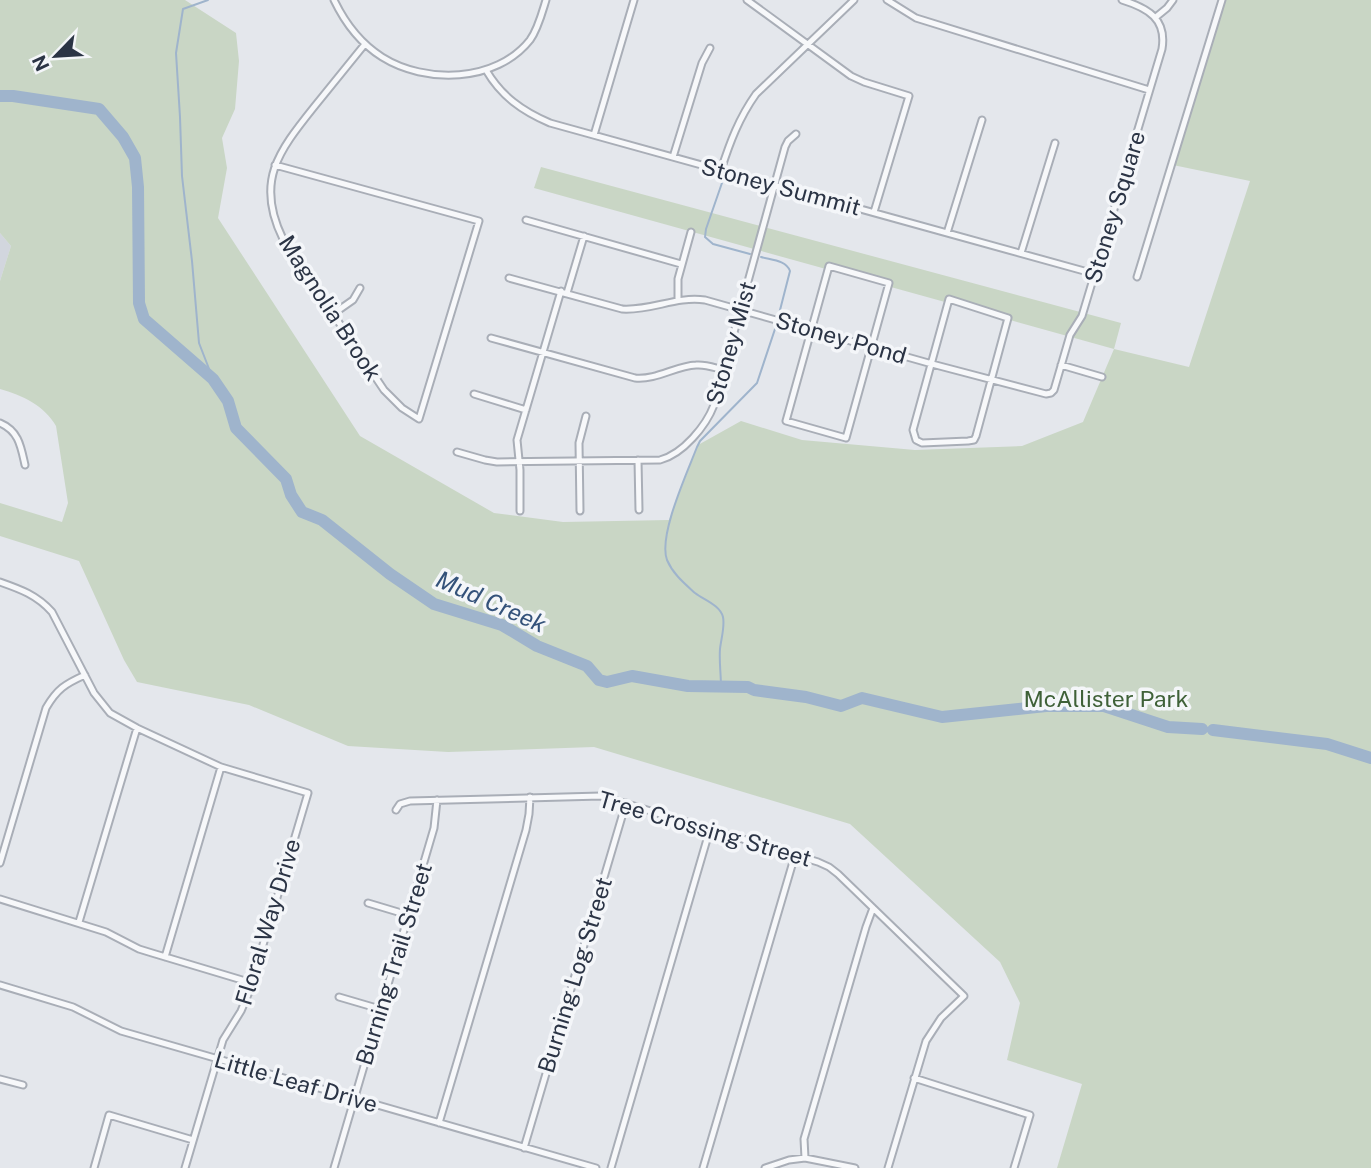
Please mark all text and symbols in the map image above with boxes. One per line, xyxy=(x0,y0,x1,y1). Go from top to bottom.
north arrow xyxy=(21,21,91,91)
text: N xyxy=(27,52,54,75)
street label: Stoney Square xyxy=(1079,128,1150,286)
street label: Stoney Summit xyxy=(698,152,864,221)
street label: Magnolia Brook xyxy=(273,230,387,385)
street label: Stoney Mist xyxy=(700,278,761,408)
street label: Stoney Pond xyxy=(773,306,910,369)
water label: Mud Creek xyxy=(432,564,551,638)
park label: McAllister Park xyxy=(1024,685,1189,712)
street label: Tree Crossing Street xyxy=(596,785,815,872)
street label: Floral Way Drive xyxy=(229,835,306,1008)
street label: Burning Trail Street xyxy=(350,860,437,1068)
street label: Burning Log Street xyxy=(532,874,617,1076)
street label: Little Leaf Drive xyxy=(211,1045,381,1118)

